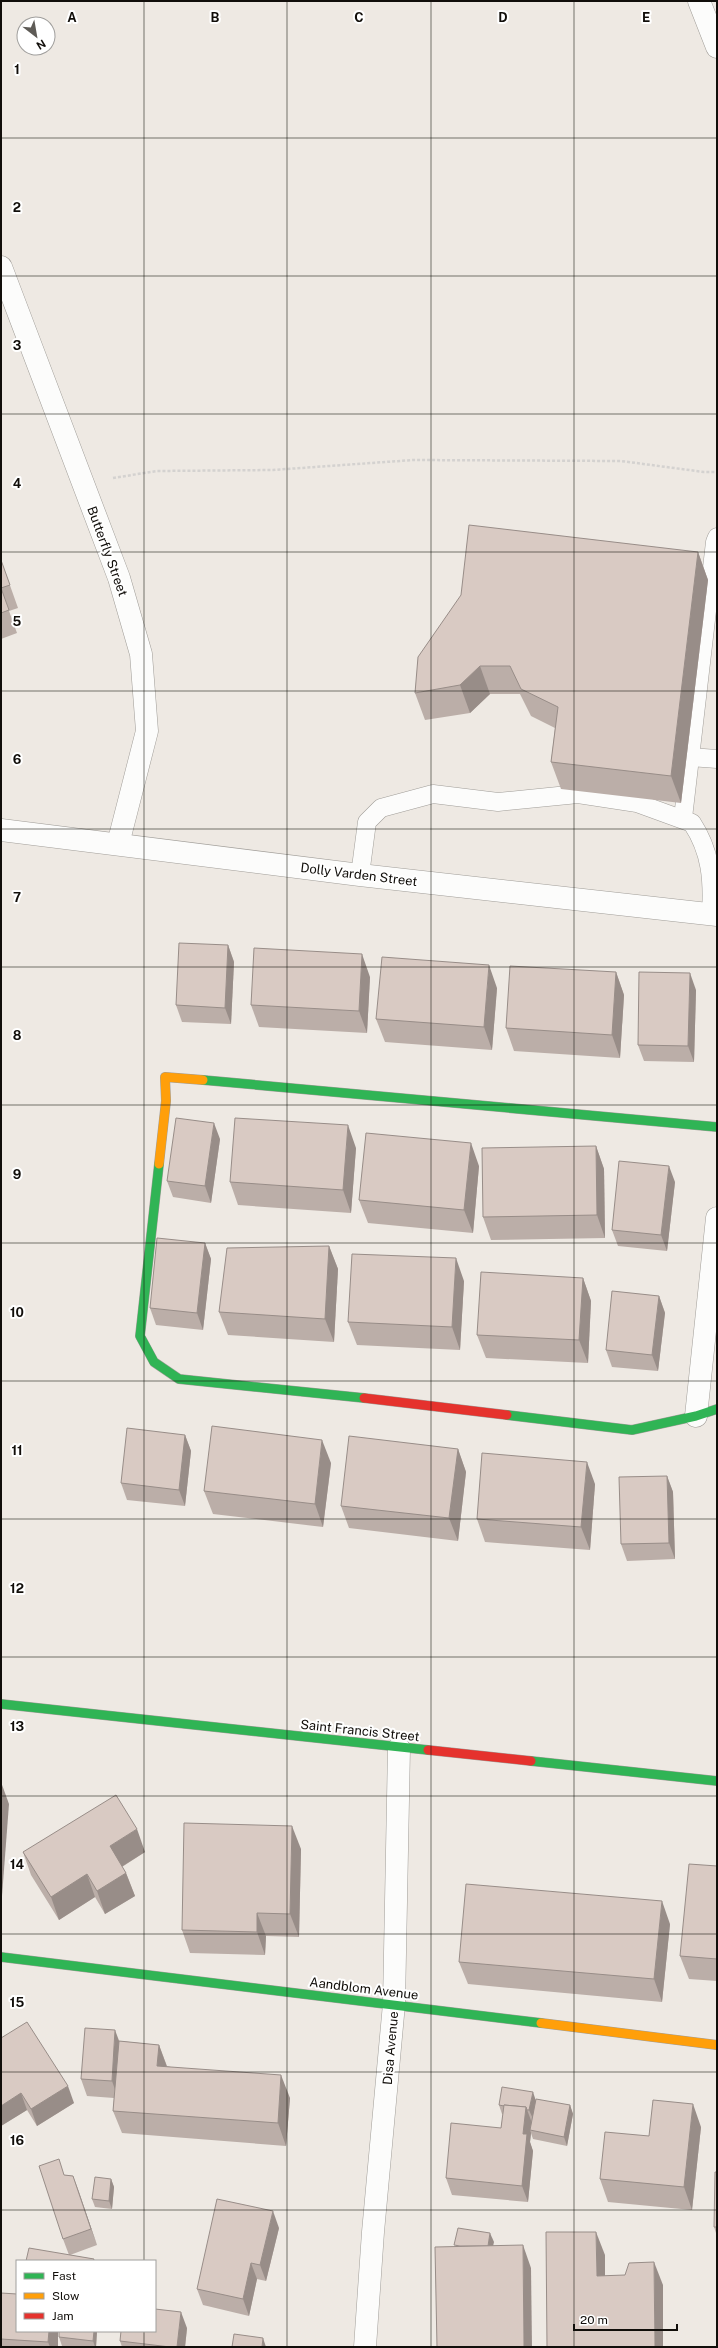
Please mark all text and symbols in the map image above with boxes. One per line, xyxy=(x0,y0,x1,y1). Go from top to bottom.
text: A xyxy=(67,10,77,25)
text: B xyxy=(211,10,220,25)
text: C xyxy=(354,10,364,25)
text: D xyxy=(498,10,508,25)
text: E xyxy=(642,10,650,25)
north arrow xyxy=(16,16,56,56)
text: N xyxy=(34,37,48,52)
text: 1 xyxy=(14,62,20,77)
text: 2 xyxy=(13,200,21,215)
text: 3 xyxy=(13,338,22,353)
text: 4 xyxy=(13,476,22,491)
street label: Butterfly Street xyxy=(84,504,131,598)
text: 5 xyxy=(13,614,22,629)
text: 6 xyxy=(13,752,22,767)
street label: Dolly Varden Street xyxy=(300,860,418,889)
text: 7 xyxy=(13,890,21,905)
text: 8 xyxy=(13,1028,22,1043)
text: 9 xyxy=(13,1167,21,1182)
text: 10 xyxy=(10,1305,24,1320)
text: 11 xyxy=(11,1443,23,1458)
text: 12 xyxy=(10,1581,24,1596)
street label: Saint Francis Street xyxy=(300,1717,420,1744)
text: 13 xyxy=(10,1719,24,1734)
text: 14 xyxy=(10,1857,25,1872)
street label: Aandblom Avenue xyxy=(309,1974,419,2003)
text: 15 xyxy=(10,1995,24,2010)
street label: Disa Avenue xyxy=(380,2011,401,2085)
text: 16 xyxy=(10,2133,24,2148)
legend xyxy=(16,2260,156,2332)
text: Fast xyxy=(52,2269,77,2283)
text: Slow xyxy=(52,2289,80,2303)
scale bar xyxy=(574,2306,677,2332)
text: Jam xyxy=(52,2309,74,2323)
text: 20 m xyxy=(580,2313,608,2327)

